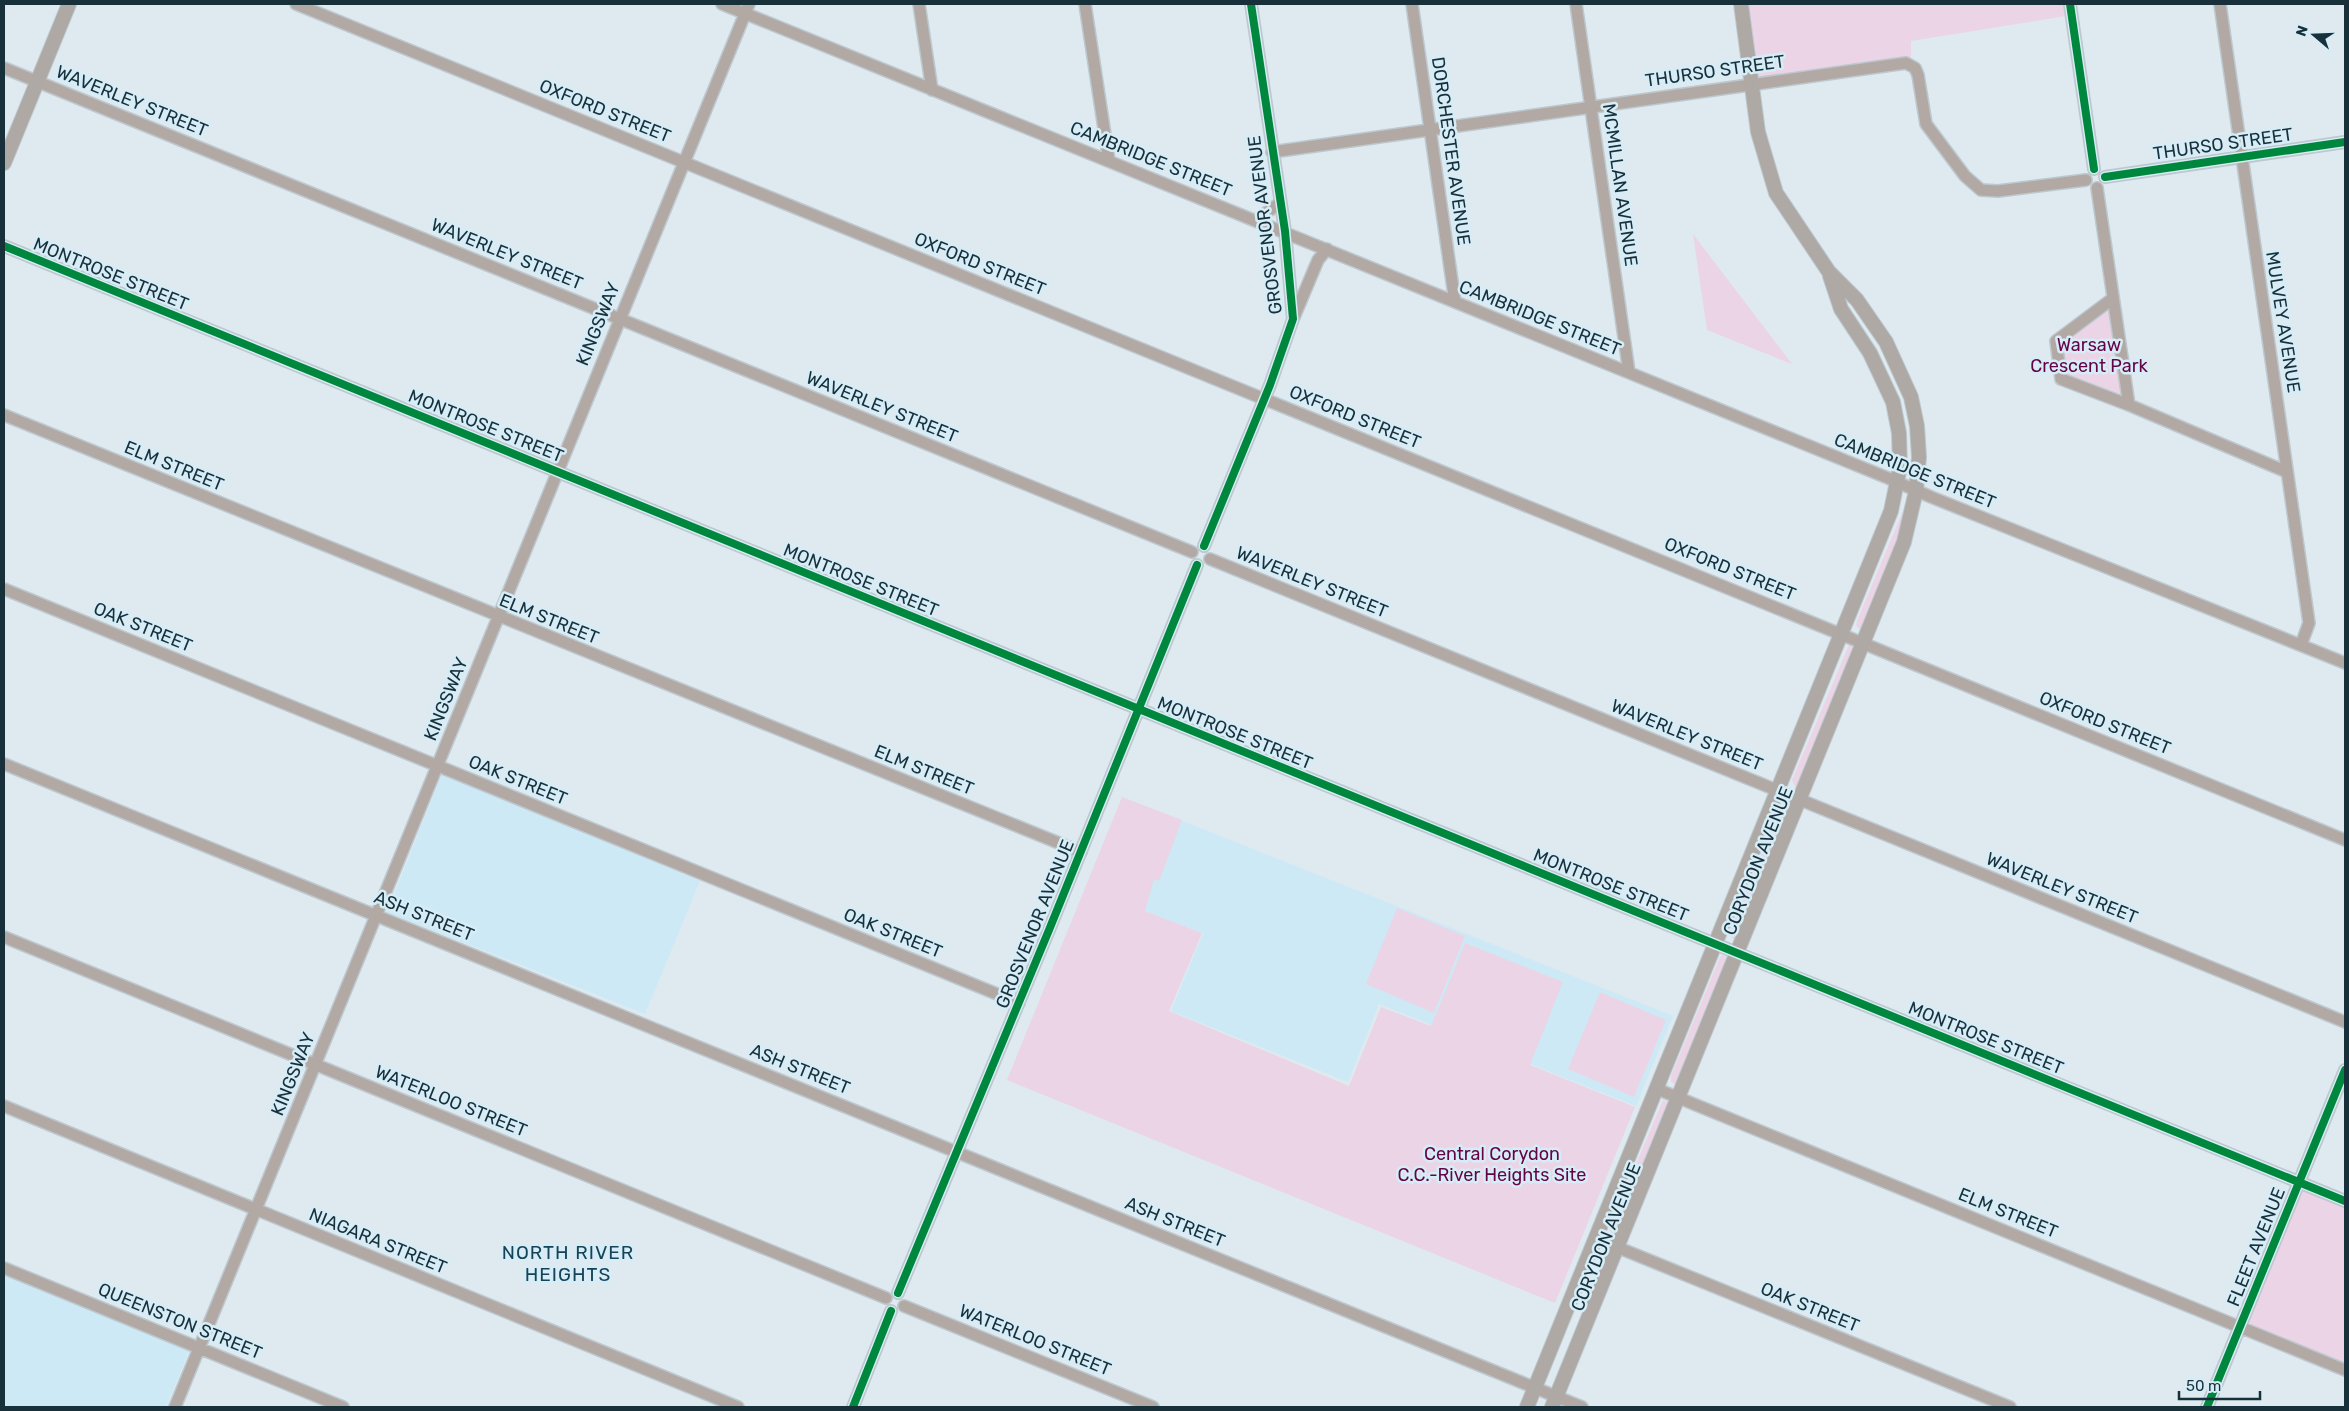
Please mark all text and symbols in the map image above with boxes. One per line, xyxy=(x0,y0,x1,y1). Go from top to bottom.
north arrow xyxy=(2289,10,2339,60)
text: N xyxy=(2293,23,2312,38)
street label: THURSO STREET xyxy=(1644,50,1786,92)
street label: DORCHESTER AVENUE xyxy=(1427,55,1475,247)
street label: WAVERLEY STREET xyxy=(53,61,211,141)
street label: OXFORD STREET xyxy=(536,75,674,147)
street label: MCMILLAN AVENUE xyxy=(1598,102,1642,268)
street label: CAMBRIDGE STREET xyxy=(1067,117,1235,201)
street label: THURSO STREET xyxy=(2152,123,2294,165)
street label: GROSVENOR AVENUE xyxy=(1243,134,1287,316)
street label: WAVERLEY STREET xyxy=(428,214,586,294)
street label: OXFORD STREET xyxy=(911,228,1049,300)
street label: MONTROSE STREET xyxy=(30,233,192,315)
street label: MULVEY AVENUE xyxy=(2261,250,2305,394)
street label: CAMBRIDGE STREET xyxy=(1456,276,1624,360)
street label: KINGSWAY xyxy=(571,279,625,369)
park label: Warsaw Crescent Park xyxy=(2030,334,2149,377)
street label: WAVERLEY STREET xyxy=(803,367,961,447)
street label: OXFORD STREET xyxy=(1286,381,1424,453)
street label: MONTROSE STREET xyxy=(405,385,567,467)
street label: CAMBRIDGE STREET xyxy=(1831,429,1999,513)
street label: ELM STREET xyxy=(121,436,227,496)
street label: OXFORD STREET xyxy=(1661,533,1799,605)
street label: MONTROSE STREET xyxy=(780,539,942,621)
street label: WAVERLEY STREET xyxy=(1233,542,1391,622)
street label: ELM STREET xyxy=(496,589,602,649)
street label: OAK STREET xyxy=(90,597,196,657)
street label: KINGSWAY xyxy=(419,654,473,744)
street label: OXFORD STREET xyxy=(2036,687,2174,759)
street label: MONTROSE STREET xyxy=(1154,692,1316,774)
street label: WAVERLEY STREET xyxy=(1608,695,1766,775)
street label: ELM STREET xyxy=(871,740,977,800)
street label: OAK STREET xyxy=(465,750,571,810)
street label: CORYDON AVENUE xyxy=(1718,784,1798,938)
street label: GROSVENOR AVENUE xyxy=(991,836,1079,1012)
street label: MONTROSE STREET xyxy=(1530,844,1692,926)
street label: WAVERLEY STREET xyxy=(1983,848,2141,928)
street label: ASH STREET xyxy=(371,886,477,946)
street label: OAK STREET xyxy=(840,903,946,963)
street label: MONTROSE STREET xyxy=(1905,997,2067,1079)
street label: KINGSWAY xyxy=(266,1029,320,1119)
street label: ASH STREET xyxy=(747,1039,853,1099)
street label: WATERLOO STREET xyxy=(372,1060,530,1142)
park label: Central Corydon C.C.-River Heights Site xyxy=(1398,1143,1586,1186)
street label: CORYDON AVENUE xyxy=(1566,1160,1646,1314)
street label: ELM STREET xyxy=(1955,1183,2061,1243)
street label: FLEET AVENUE xyxy=(2222,1184,2290,1310)
street label: ASH STREET xyxy=(1122,1192,1228,1252)
street label: NIAGARA STREET xyxy=(306,1203,450,1279)
district label: NORTH RIVER HEIGHTS xyxy=(502,1241,634,1286)
street label: OAK STREET xyxy=(1757,1277,1863,1337)
street label: QUEENSTON STREET xyxy=(95,1278,265,1364)
street label: WATERLOO STREET xyxy=(956,1299,1114,1381)
scale bar xyxy=(2179,1368,2260,1400)
text: 50 m xyxy=(2186,1377,2221,1395)

